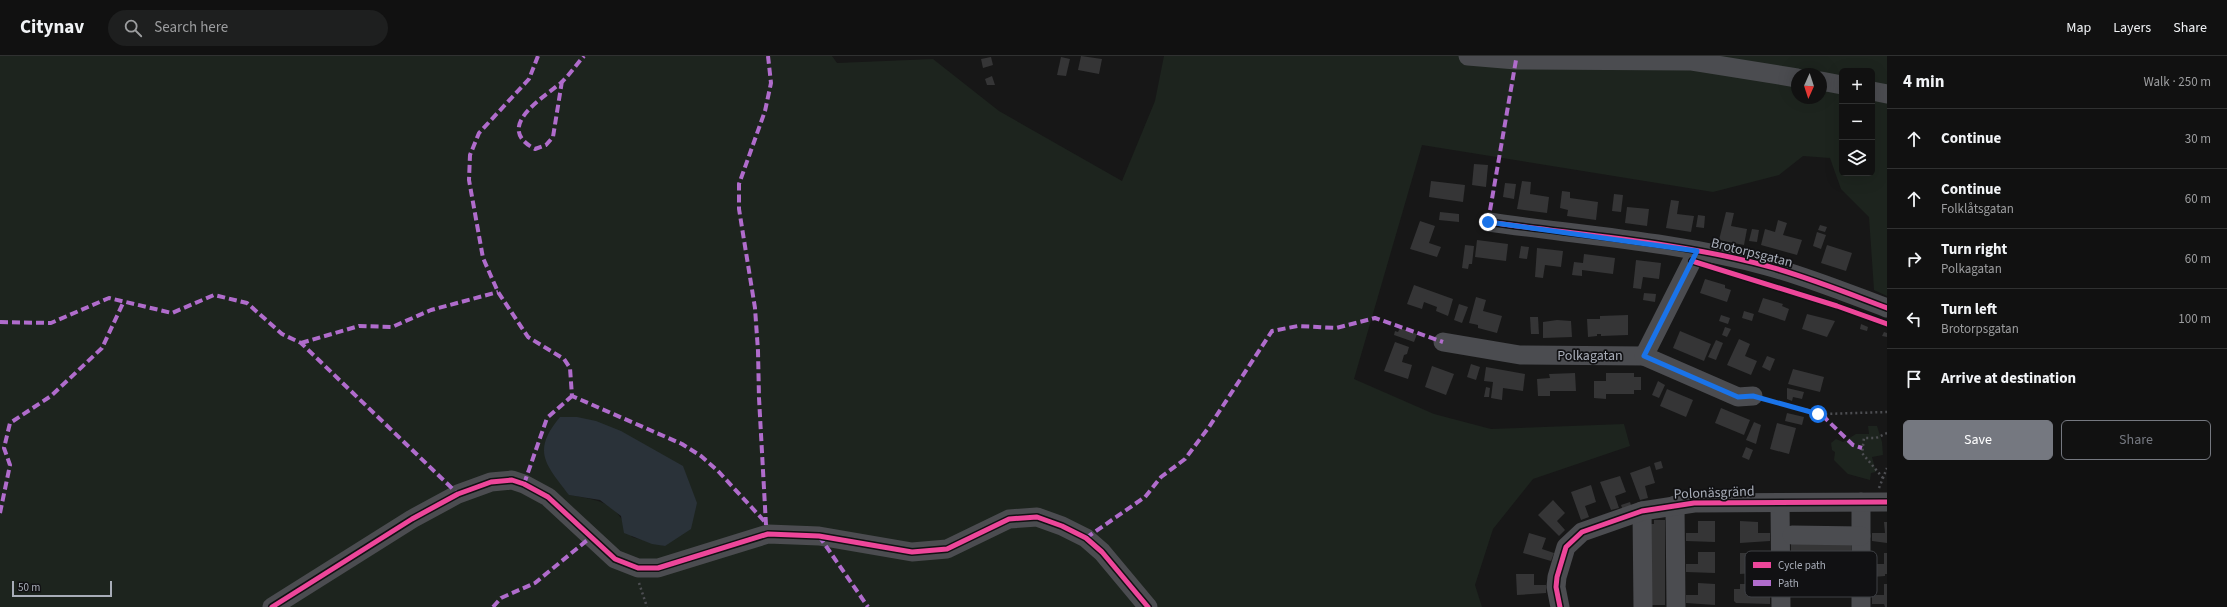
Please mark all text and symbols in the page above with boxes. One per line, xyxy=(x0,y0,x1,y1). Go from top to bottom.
search box xyxy=(108,10,388,46)
text: Citynav xyxy=(20,14,84,41)
icon: search xyxy=(122,17,144,39)
text: Search here xyxy=(154,17,228,38)
text: Map xyxy=(2066,18,2091,38)
text: Layers xyxy=(2113,18,2151,38)
text: Share xyxy=(2173,18,2207,38)
north arrow xyxy=(1791,68,1827,104)
map controls xyxy=(1839,68,1875,176)
button: + xyxy=(1839,68,1875,104)
text: 4 min xyxy=(1903,70,1944,94)
text: Walk · 250 m xyxy=(2143,73,2211,91)
button: − xyxy=(1839,104,1875,140)
icon: ahead xyxy=(1903,128,1925,150)
text: Continue xyxy=(1941,128,2001,149)
text: 30 m xyxy=(2185,130,2211,148)
button: layers xyxy=(1839,140,1875,176)
text: Continue xyxy=(1941,179,2001,200)
icon: ahead xyxy=(1903,188,1925,210)
text: 60 m xyxy=(2185,190,2211,208)
text: Folklåtsgatan xyxy=(1941,200,2014,218)
route end xyxy=(1479,213,1497,231)
street label: Brotorpsgatan xyxy=(1709,233,1795,273)
text: Turn right xyxy=(1941,239,2007,260)
icon: right xyxy=(1903,248,1925,270)
text: 60 m xyxy=(2185,250,2211,268)
text: Polkagatan xyxy=(1941,260,2002,278)
text: Turn left xyxy=(1941,299,1997,320)
icon: left xyxy=(1903,308,1925,330)
text: 100 m xyxy=(2178,310,2211,328)
text: Brotorpsgatan xyxy=(1941,320,2019,338)
street label: Polkagatan xyxy=(1557,346,1623,366)
icon: arrive xyxy=(1903,368,1925,390)
text: Arrive at destination xyxy=(1941,368,2076,389)
route start xyxy=(1809,405,1827,423)
button: Save xyxy=(1903,420,2053,460)
button: Share xyxy=(2061,420,2211,460)
street label: Polonäsgränd xyxy=(1673,482,1755,504)
legend xyxy=(1745,551,1877,597)
text: Cycle path xyxy=(1778,558,1826,573)
text: Path xyxy=(1778,576,1799,591)
scale bar xyxy=(12,579,112,598)
text: 50 m xyxy=(18,580,40,595)

